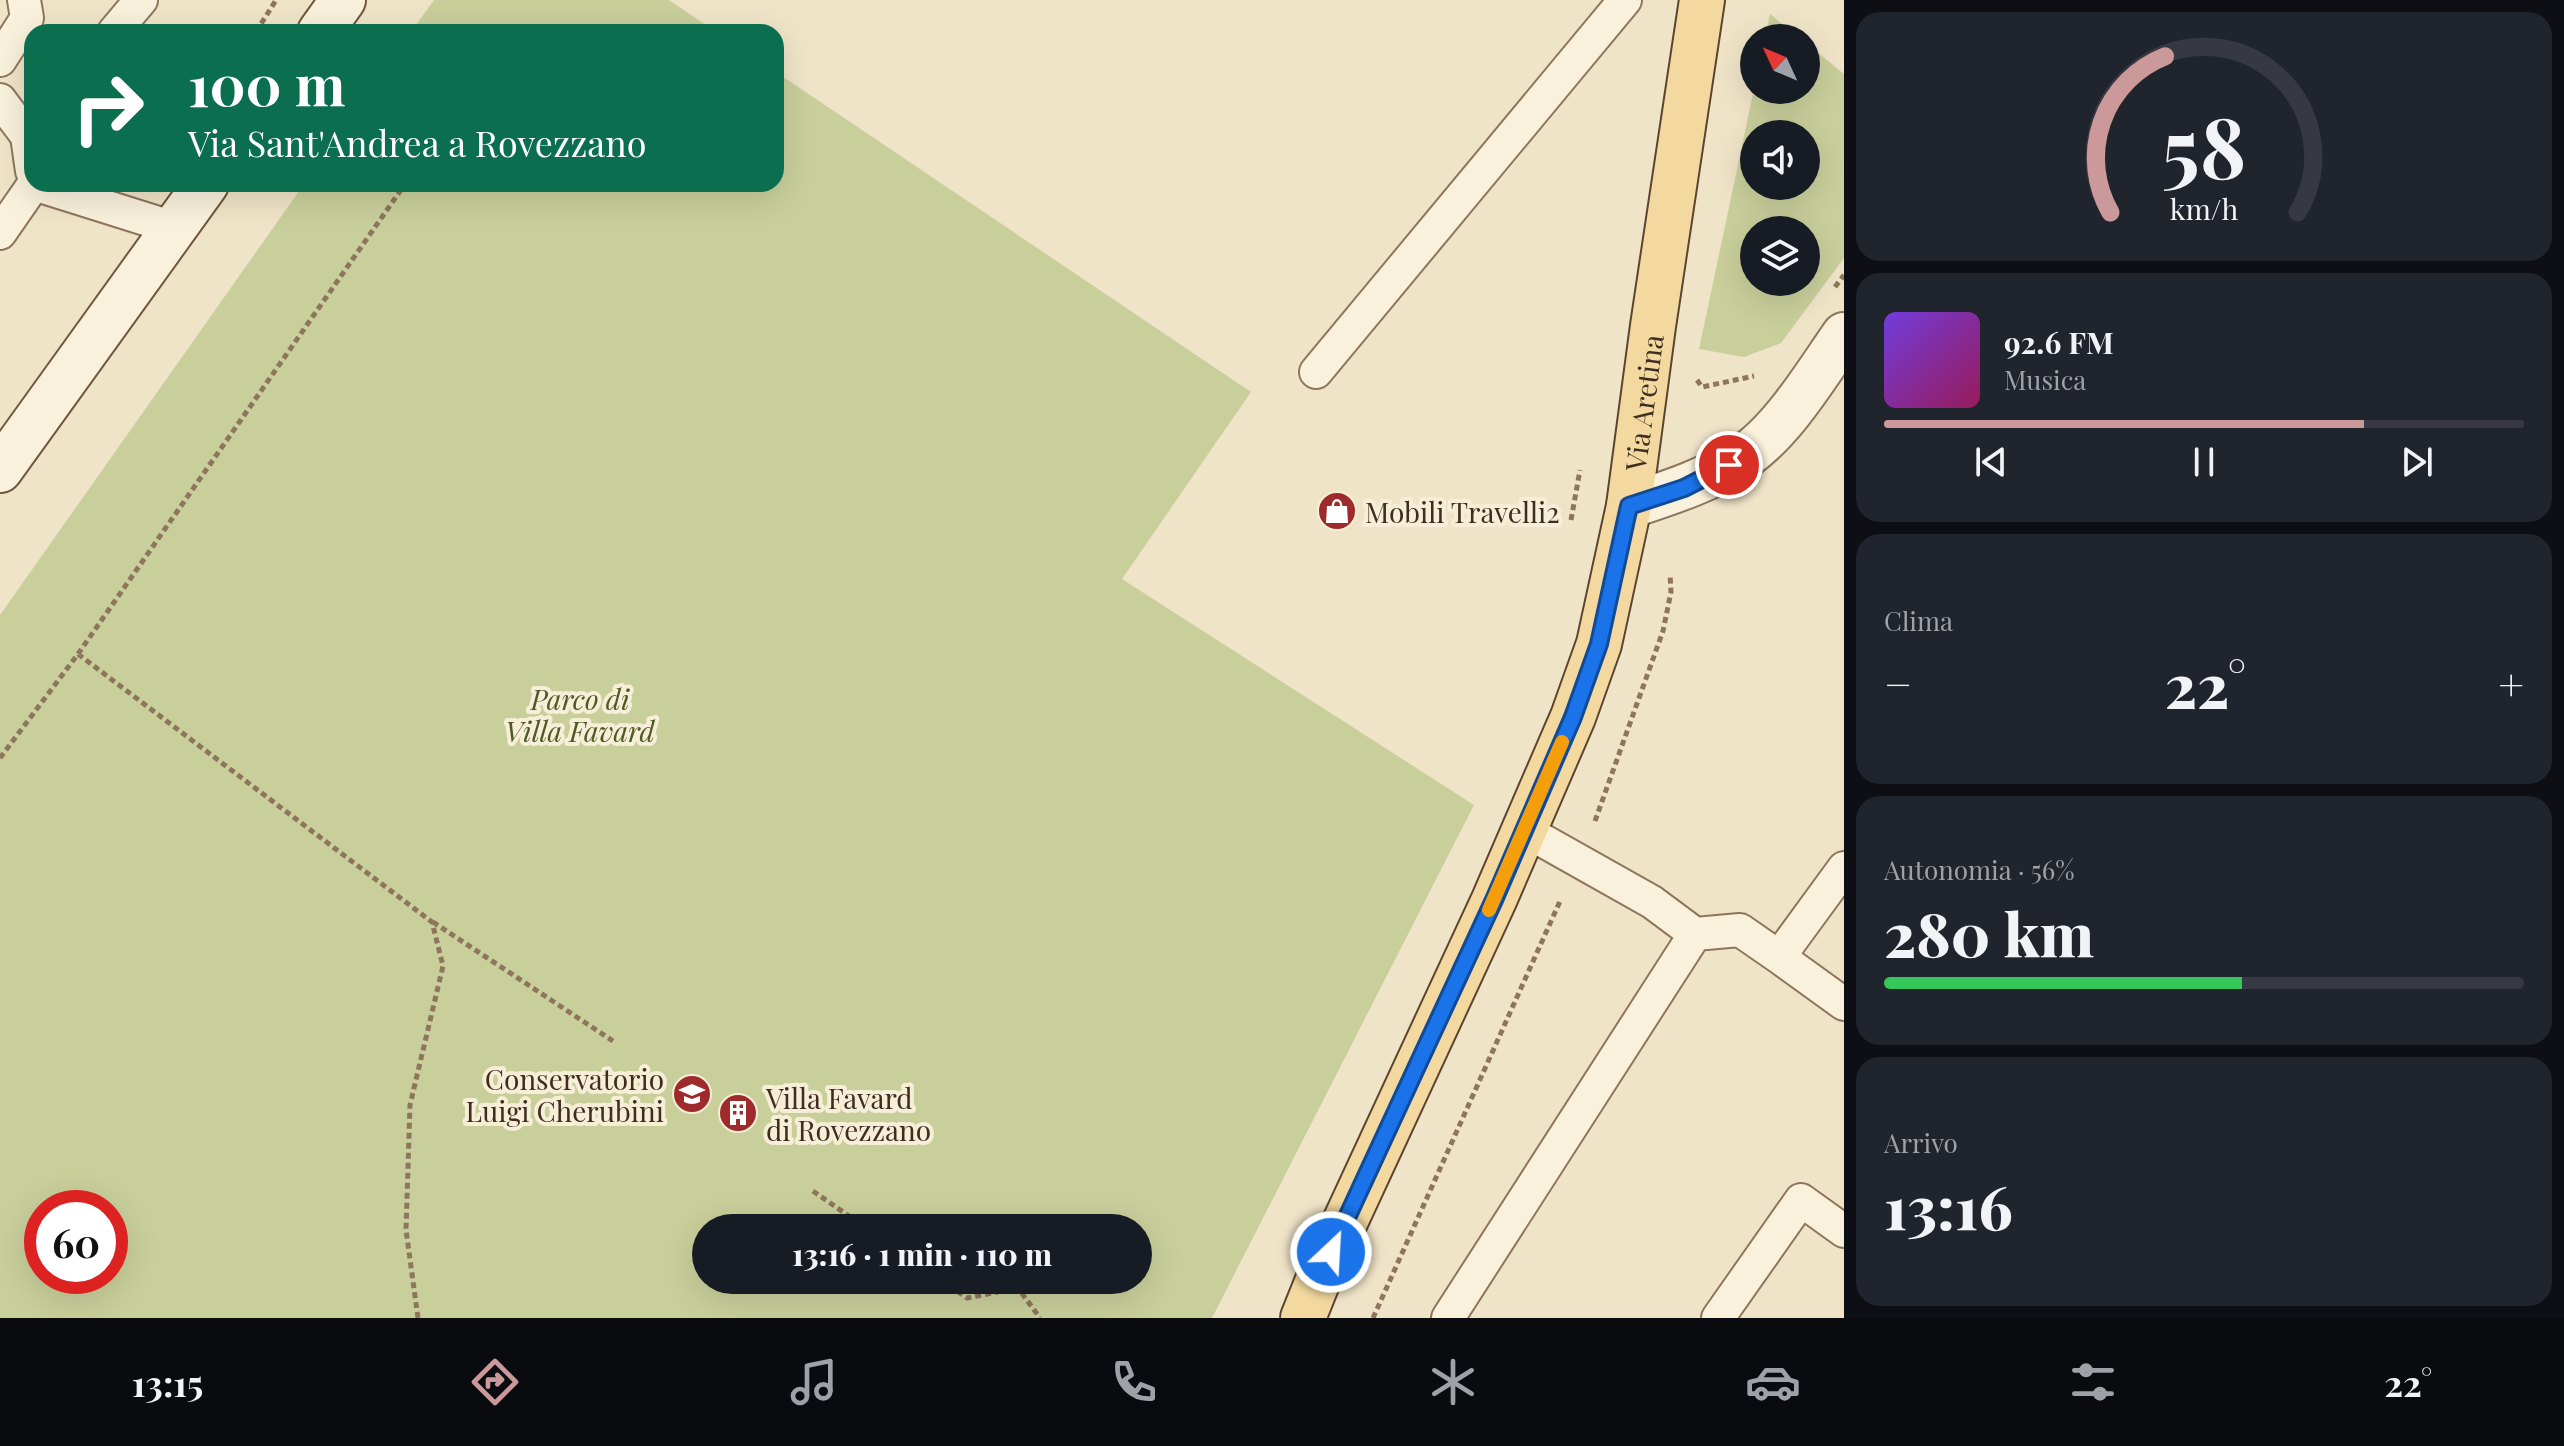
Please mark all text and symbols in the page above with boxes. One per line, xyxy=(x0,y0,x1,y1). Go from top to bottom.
north arrow xyxy=(1740,24,1820,104)
map controls xyxy=(1740,24,1820,296)
text: 100 m xyxy=(188,46,345,121)
icon: right xyxy=(56,56,160,160)
text: 58 xyxy=(2162,88,2246,199)
text: Via Sant'Andrea a Rovezzano xyxy=(188,118,646,166)
button: sound xyxy=(1740,120,1820,200)
text: km/h xyxy=(2170,189,2238,227)
button: layers xyxy=(1740,216,1820,296)
text: 92.6 FM xyxy=(2004,322,2114,362)
street label: Via Aretina xyxy=(1615,332,1670,474)
text: Musica xyxy=(2004,362,2086,397)
pin xyxy=(1695,431,1763,499)
icon: previous xyxy=(1969,440,2013,484)
icon: pause xyxy=(2182,440,2226,484)
icon: next xyxy=(2395,440,2439,484)
icon: arrive xyxy=(1707,443,1751,487)
shop icon: Mobili Travelli2 xyxy=(1316,490,1358,532)
place label: Mobili Travelli2 xyxy=(1365,493,1560,530)
text: Clima xyxy=(1884,603,1953,638)
text: 22° xyxy=(2165,643,2246,723)
text: − xyxy=(1884,653,1912,712)
text: + xyxy=(2498,653,2524,712)
park label: Parco di Villa Favard xyxy=(505,680,655,749)
text: Autonomia · 56% xyxy=(1884,852,2075,887)
text: 280 km xyxy=(1884,892,2094,972)
place label: Conservatorio Luigi Cherubini xyxy=(466,1060,664,1129)
school or university icon: Conservatorio Luigi Cherubini xyxy=(671,1073,713,1115)
place label: Villa Favard di Rovezzano xyxy=(765,1079,931,1148)
building icon: Villa Favard di Rovezzano xyxy=(717,1092,759,1134)
text: Arrivo xyxy=(1884,1125,1958,1160)
text: 13:16 xyxy=(1884,1165,2013,1245)
speed limit sign: 60 xyxy=(24,1190,128,1294)
position arrow xyxy=(1289,1210,1373,1294)
text: 13:16 · 1 min · 110 m xyxy=(792,1234,1052,1274)
icon: directions xyxy=(467,1354,523,1410)
icon: music xyxy=(786,1354,842,1410)
icon: phone xyxy=(1106,1354,1162,1410)
icon: climate xyxy=(1425,1354,1481,1410)
icon: car xyxy=(1745,1354,1801,1410)
icon: filters xyxy=(2065,1354,2121,1410)
text: 13:15 xyxy=(132,1358,203,1406)
text: 22° xyxy=(2384,1358,2432,1406)

